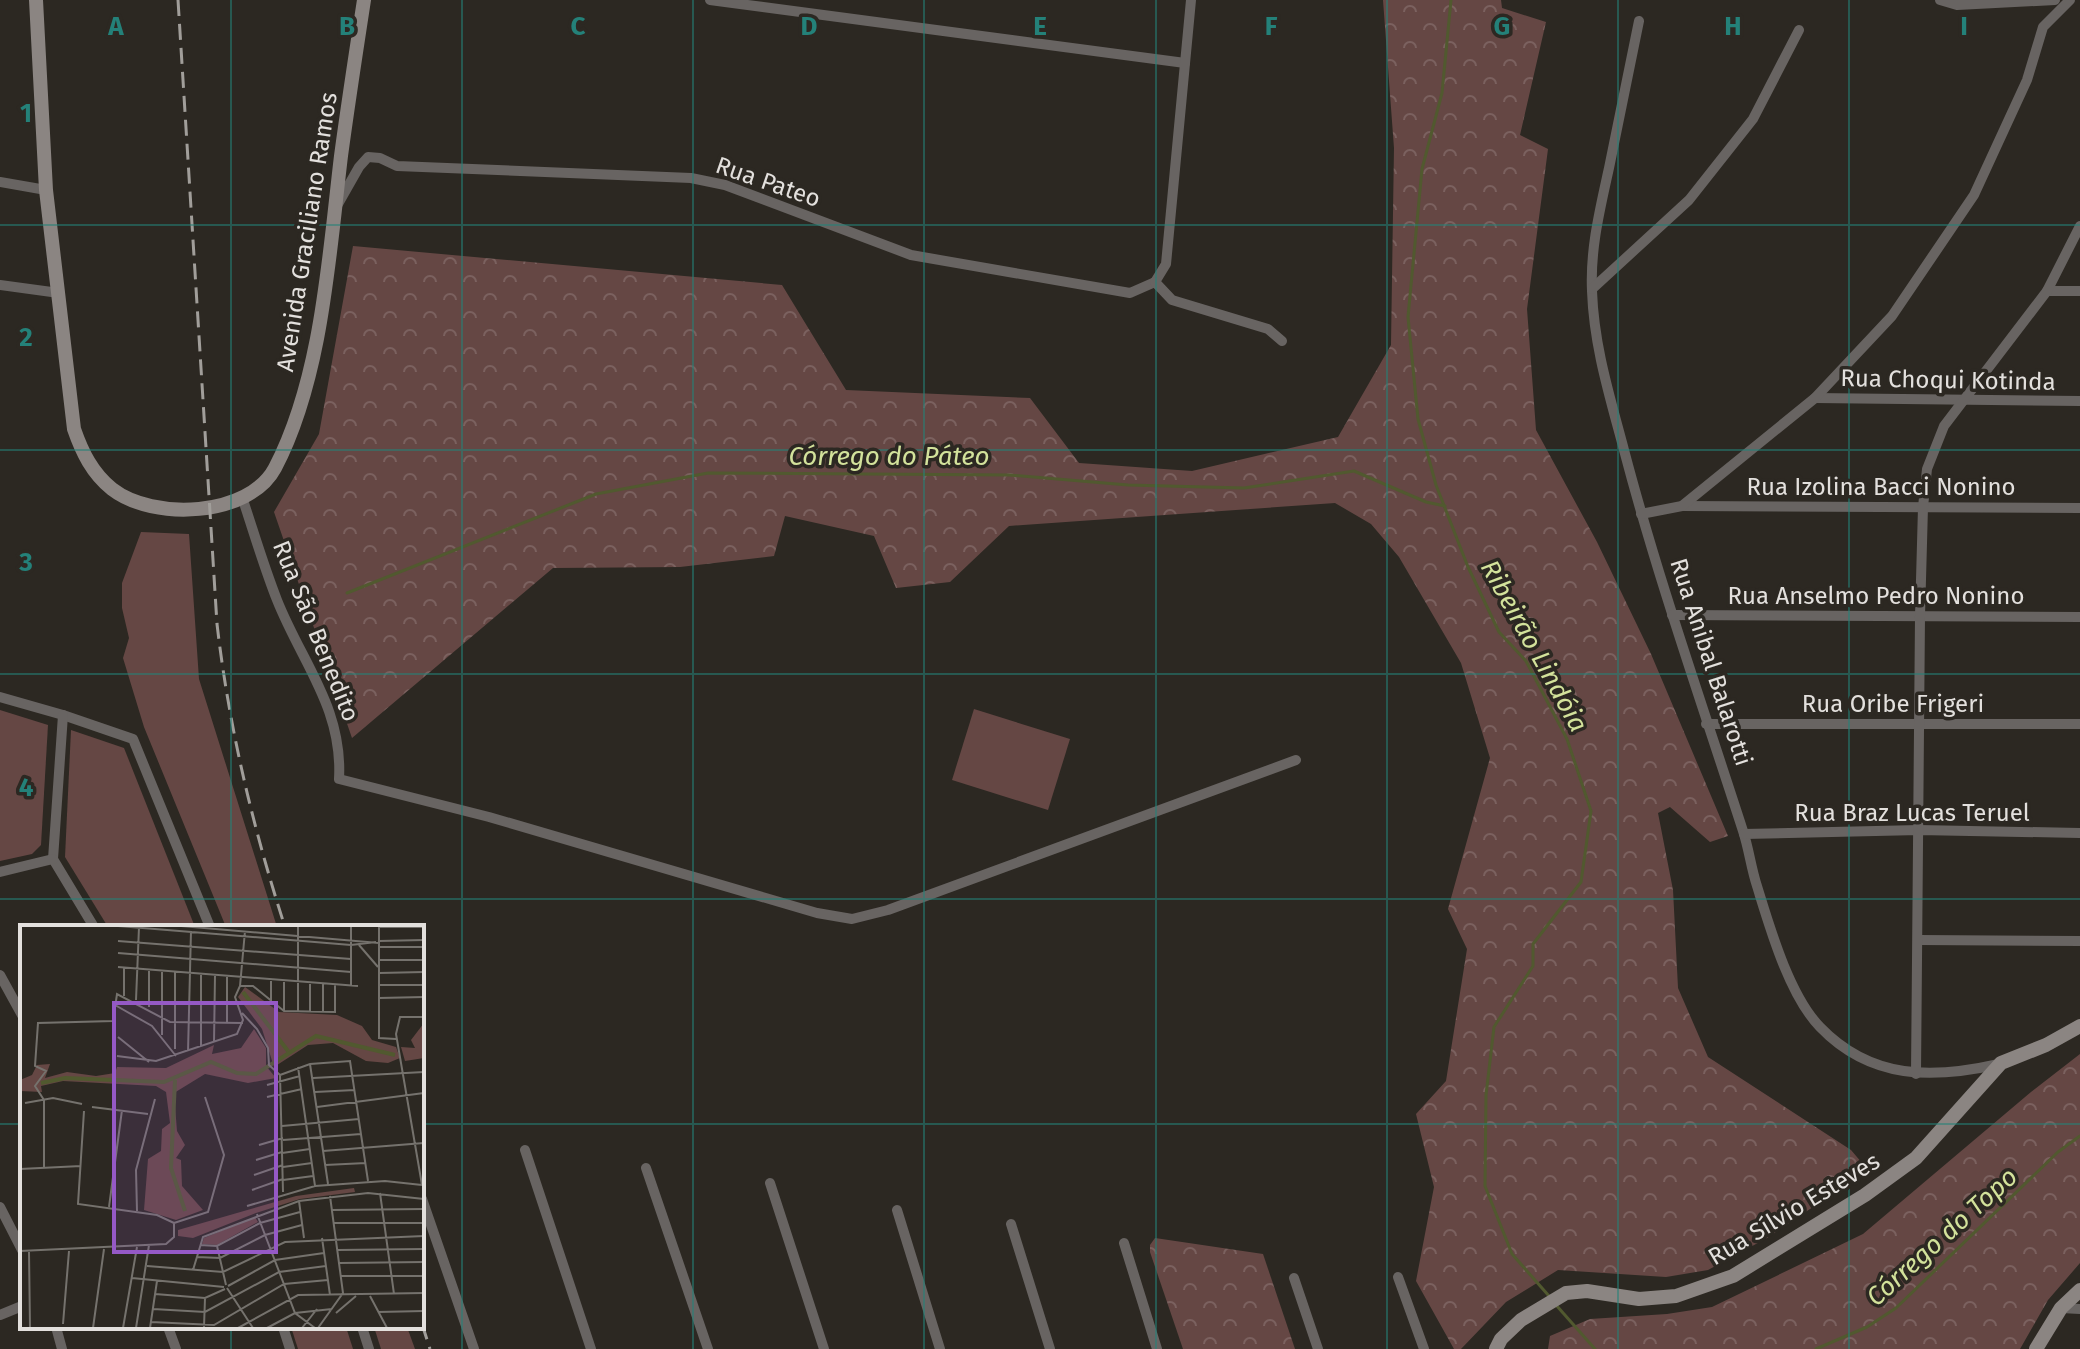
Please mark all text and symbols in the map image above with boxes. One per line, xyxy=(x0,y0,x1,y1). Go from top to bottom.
text: A xyxy=(107,11,124,42)
text: B xyxy=(339,11,355,42)
text: C xyxy=(571,11,586,42)
text: D xyxy=(801,11,818,42)
text: E xyxy=(1033,11,1047,42)
text: F xyxy=(1265,11,1278,42)
text: G xyxy=(1494,11,1510,42)
text: H xyxy=(1724,11,1742,42)
text: I xyxy=(1960,11,1968,42)
street label: Avenida Graciliano Ramos xyxy=(271,90,343,374)
text: 1 xyxy=(20,98,32,129)
street label: Rua Pateo xyxy=(712,151,824,213)
text: 2 xyxy=(19,322,33,353)
street label: Rua Choqui Kotinda xyxy=(1840,364,2056,396)
water label: Córrego do Páteo xyxy=(788,441,990,472)
street label: Rua Izolina Bacci Nonino xyxy=(1746,473,2016,501)
street label: Rua São Benedito xyxy=(267,536,365,726)
text: 3 xyxy=(18,547,33,578)
water label: Ribeirão Lindóia xyxy=(1474,555,1594,737)
street label: Rua Anibal Balarotti xyxy=(1664,555,1758,769)
street label: Rua Anselmo Pedro Nonino xyxy=(1728,582,2024,610)
street label: Rua Oribe Frigeri xyxy=(1802,690,1984,718)
text: 4 xyxy=(19,772,34,803)
street label: Rua Braz Lucas Teruel xyxy=(1794,799,2030,827)
inset map xyxy=(20,925,424,1329)
street label: Rua Sílvio Esteves xyxy=(1703,1147,1885,1271)
water label: Córrego do Topo xyxy=(1860,1161,2024,1313)

